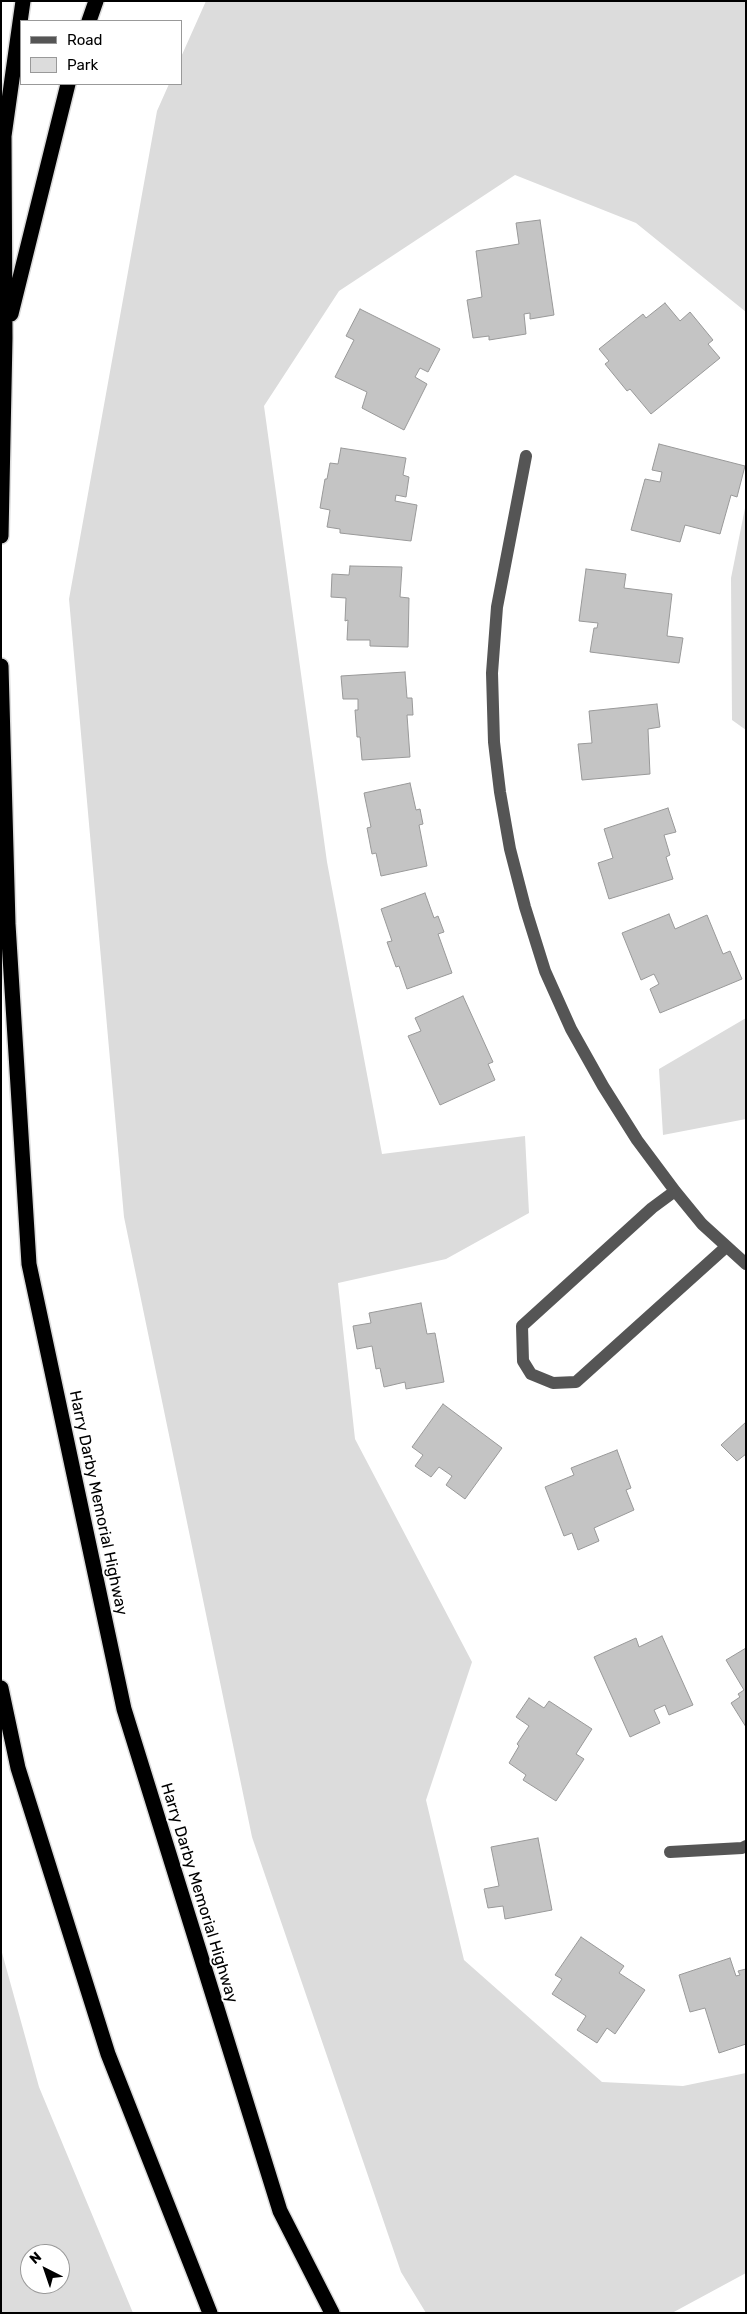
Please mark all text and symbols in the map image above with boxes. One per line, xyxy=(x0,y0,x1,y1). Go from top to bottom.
legend xyxy=(20,20,182,85)
text: Road xyxy=(67,31,103,49)
text: Park xyxy=(67,56,98,74)
street label: Harry Darby Memorial Highway xyxy=(65,1389,131,1617)
street label: Harry Darby Memorial Highway xyxy=(156,1781,242,2005)
north arrow xyxy=(20,2244,70,2294)
text: N xyxy=(26,2248,45,2268)

